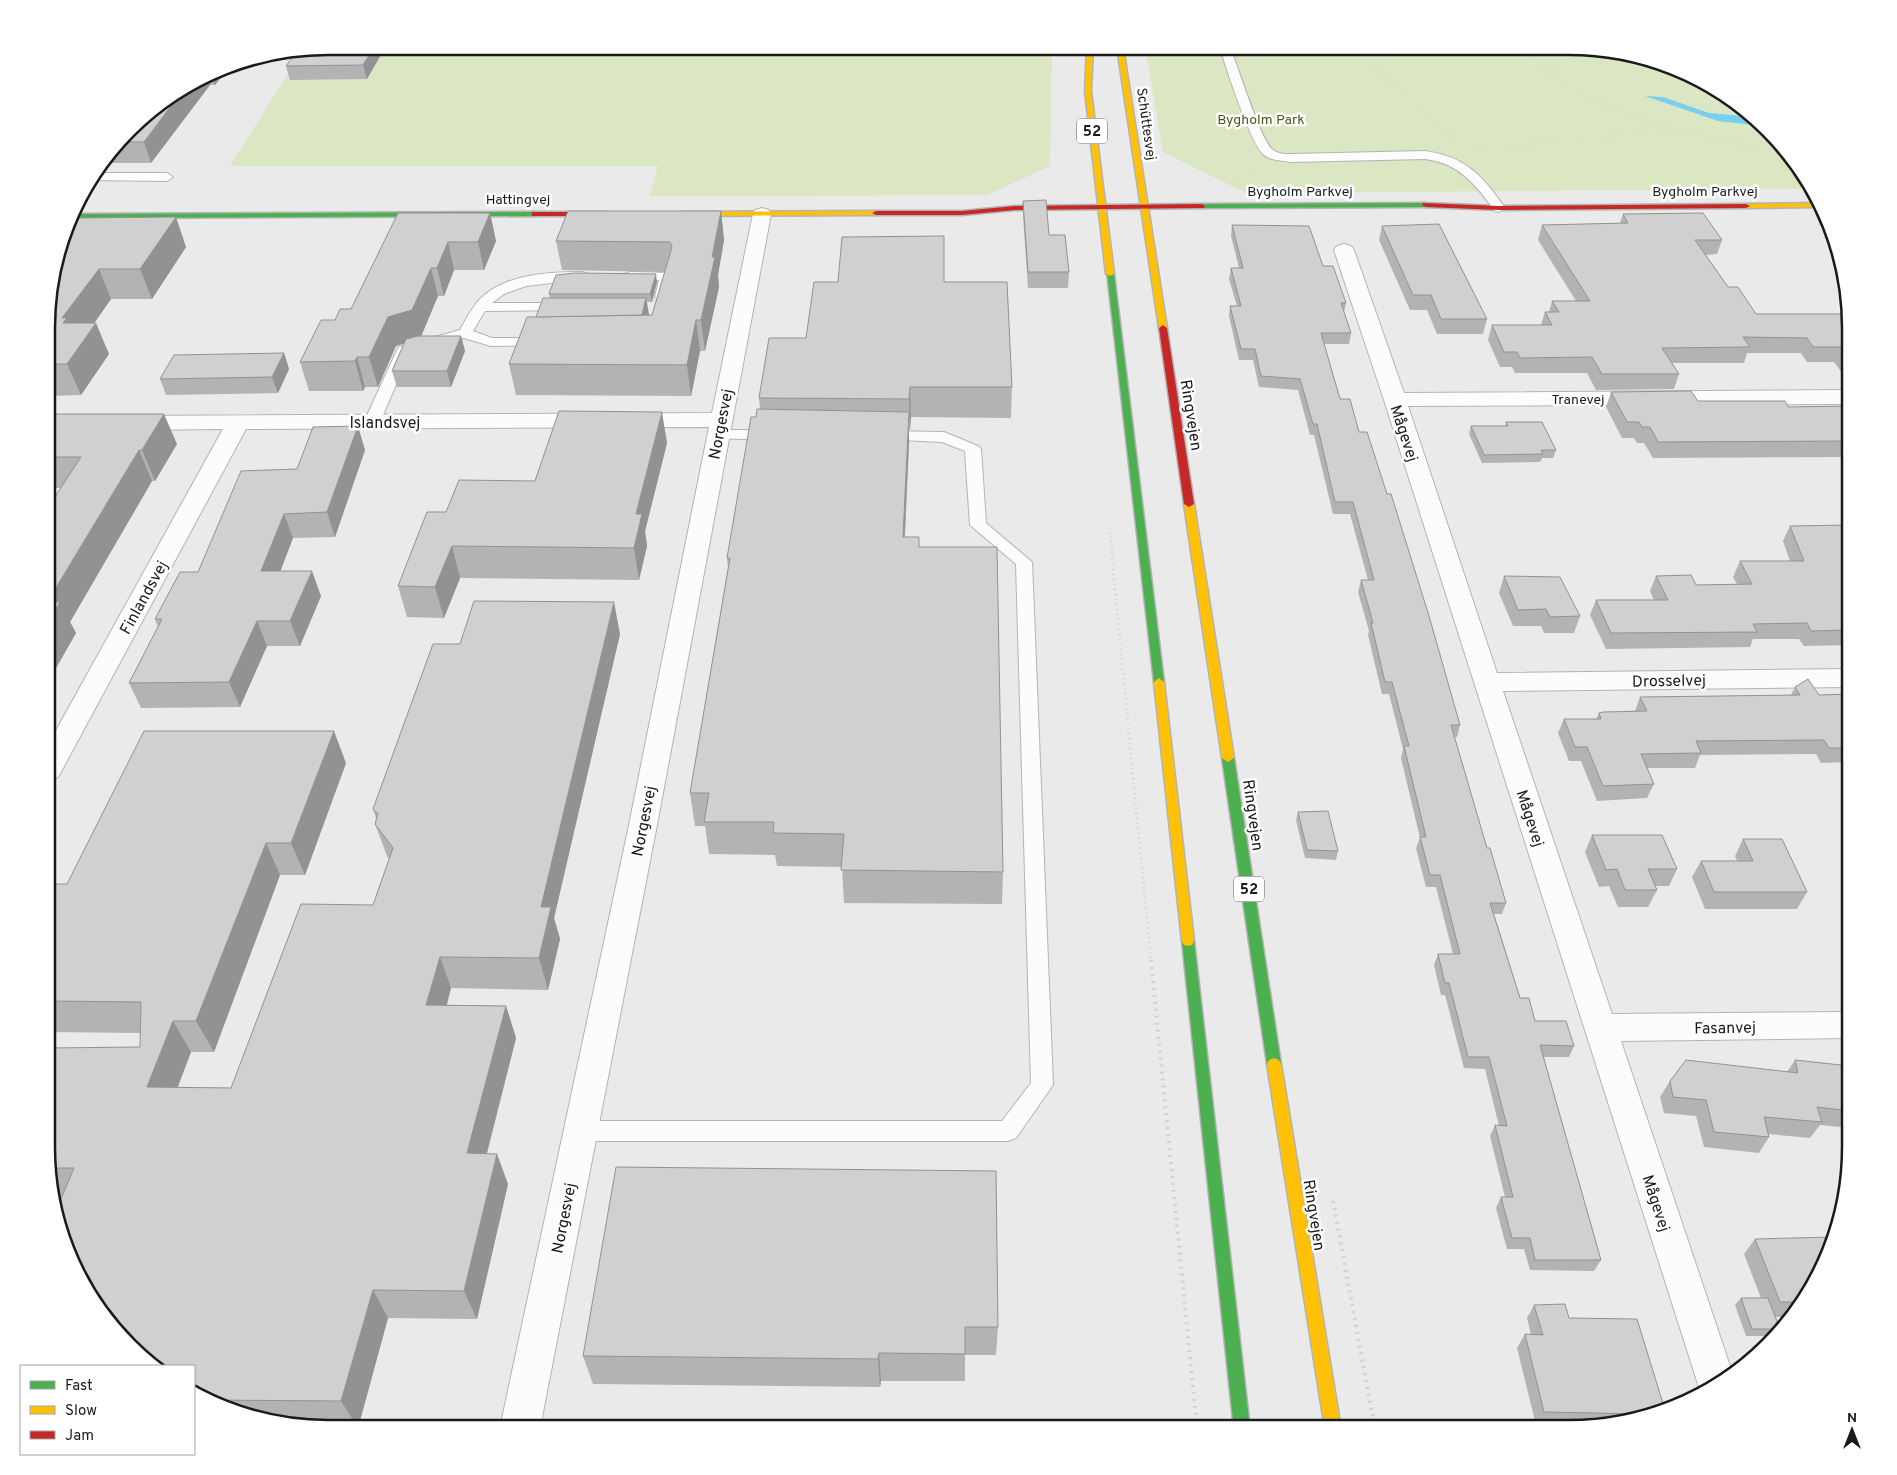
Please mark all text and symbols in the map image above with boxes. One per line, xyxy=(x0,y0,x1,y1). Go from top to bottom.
street label: Schüttesvej xyxy=(1132,87,1159,162)
park label: Bygholm Park xyxy=(1217,112,1305,129)
road number: 52 xyxy=(1077,118,1107,144)
street label: Bygholm Parkvej xyxy=(1247,184,1353,201)
street label: Bygholm Parkvej xyxy=(1652,184,1758,201)
street label: Hattingvej xyxy=(486,192,550,209)
street label: Ringvejen xyxy=(1175,378,1206,452)
street label: Norgesvej xyxy=(705,387,739,461)
street label: Tranevej xyxy=(1551,392,1605,409)
street label: Mågevej xyxy=(1385,403,1422,465)
street label: Islandsvej xyxy=(350,414,420,434)
street label: Finlandsvej xyxy=(116,558,173,638)
street label: Drosselvej xyxy=(1632,671,1706,693)
street label: Ringvejen xyxy=(1237,778,1267,852)
street label: Norgesvej xyxy=(628,784,662,858)
street label: Mågevej xyxy=(1511,788,1548,850)
road number: 52 xyxy=(1234,876,1264,902)
street label: Fasanvej xyxy=(1694,1018,1756,1040)
street label: Mågevej xyxy=(1637,1173,1674,1235)
street label: Ringvejen xyxy=(1298,1178,1329,1252)
street label: Norgesvej xyxy=(548,1181,582,1255)
legend xyxy=(20,1365,195,1455)
text: Fast xyxy=(65,1377,93,1396)
text: Slow xyxy=(65,1402,97,1421)
north arrow xyxy=(1827,1405,1877,1455)
text: N xyxy=(1847,1410,1857,1427)
text: Jam xyxy=(65,1427,94,1446)

